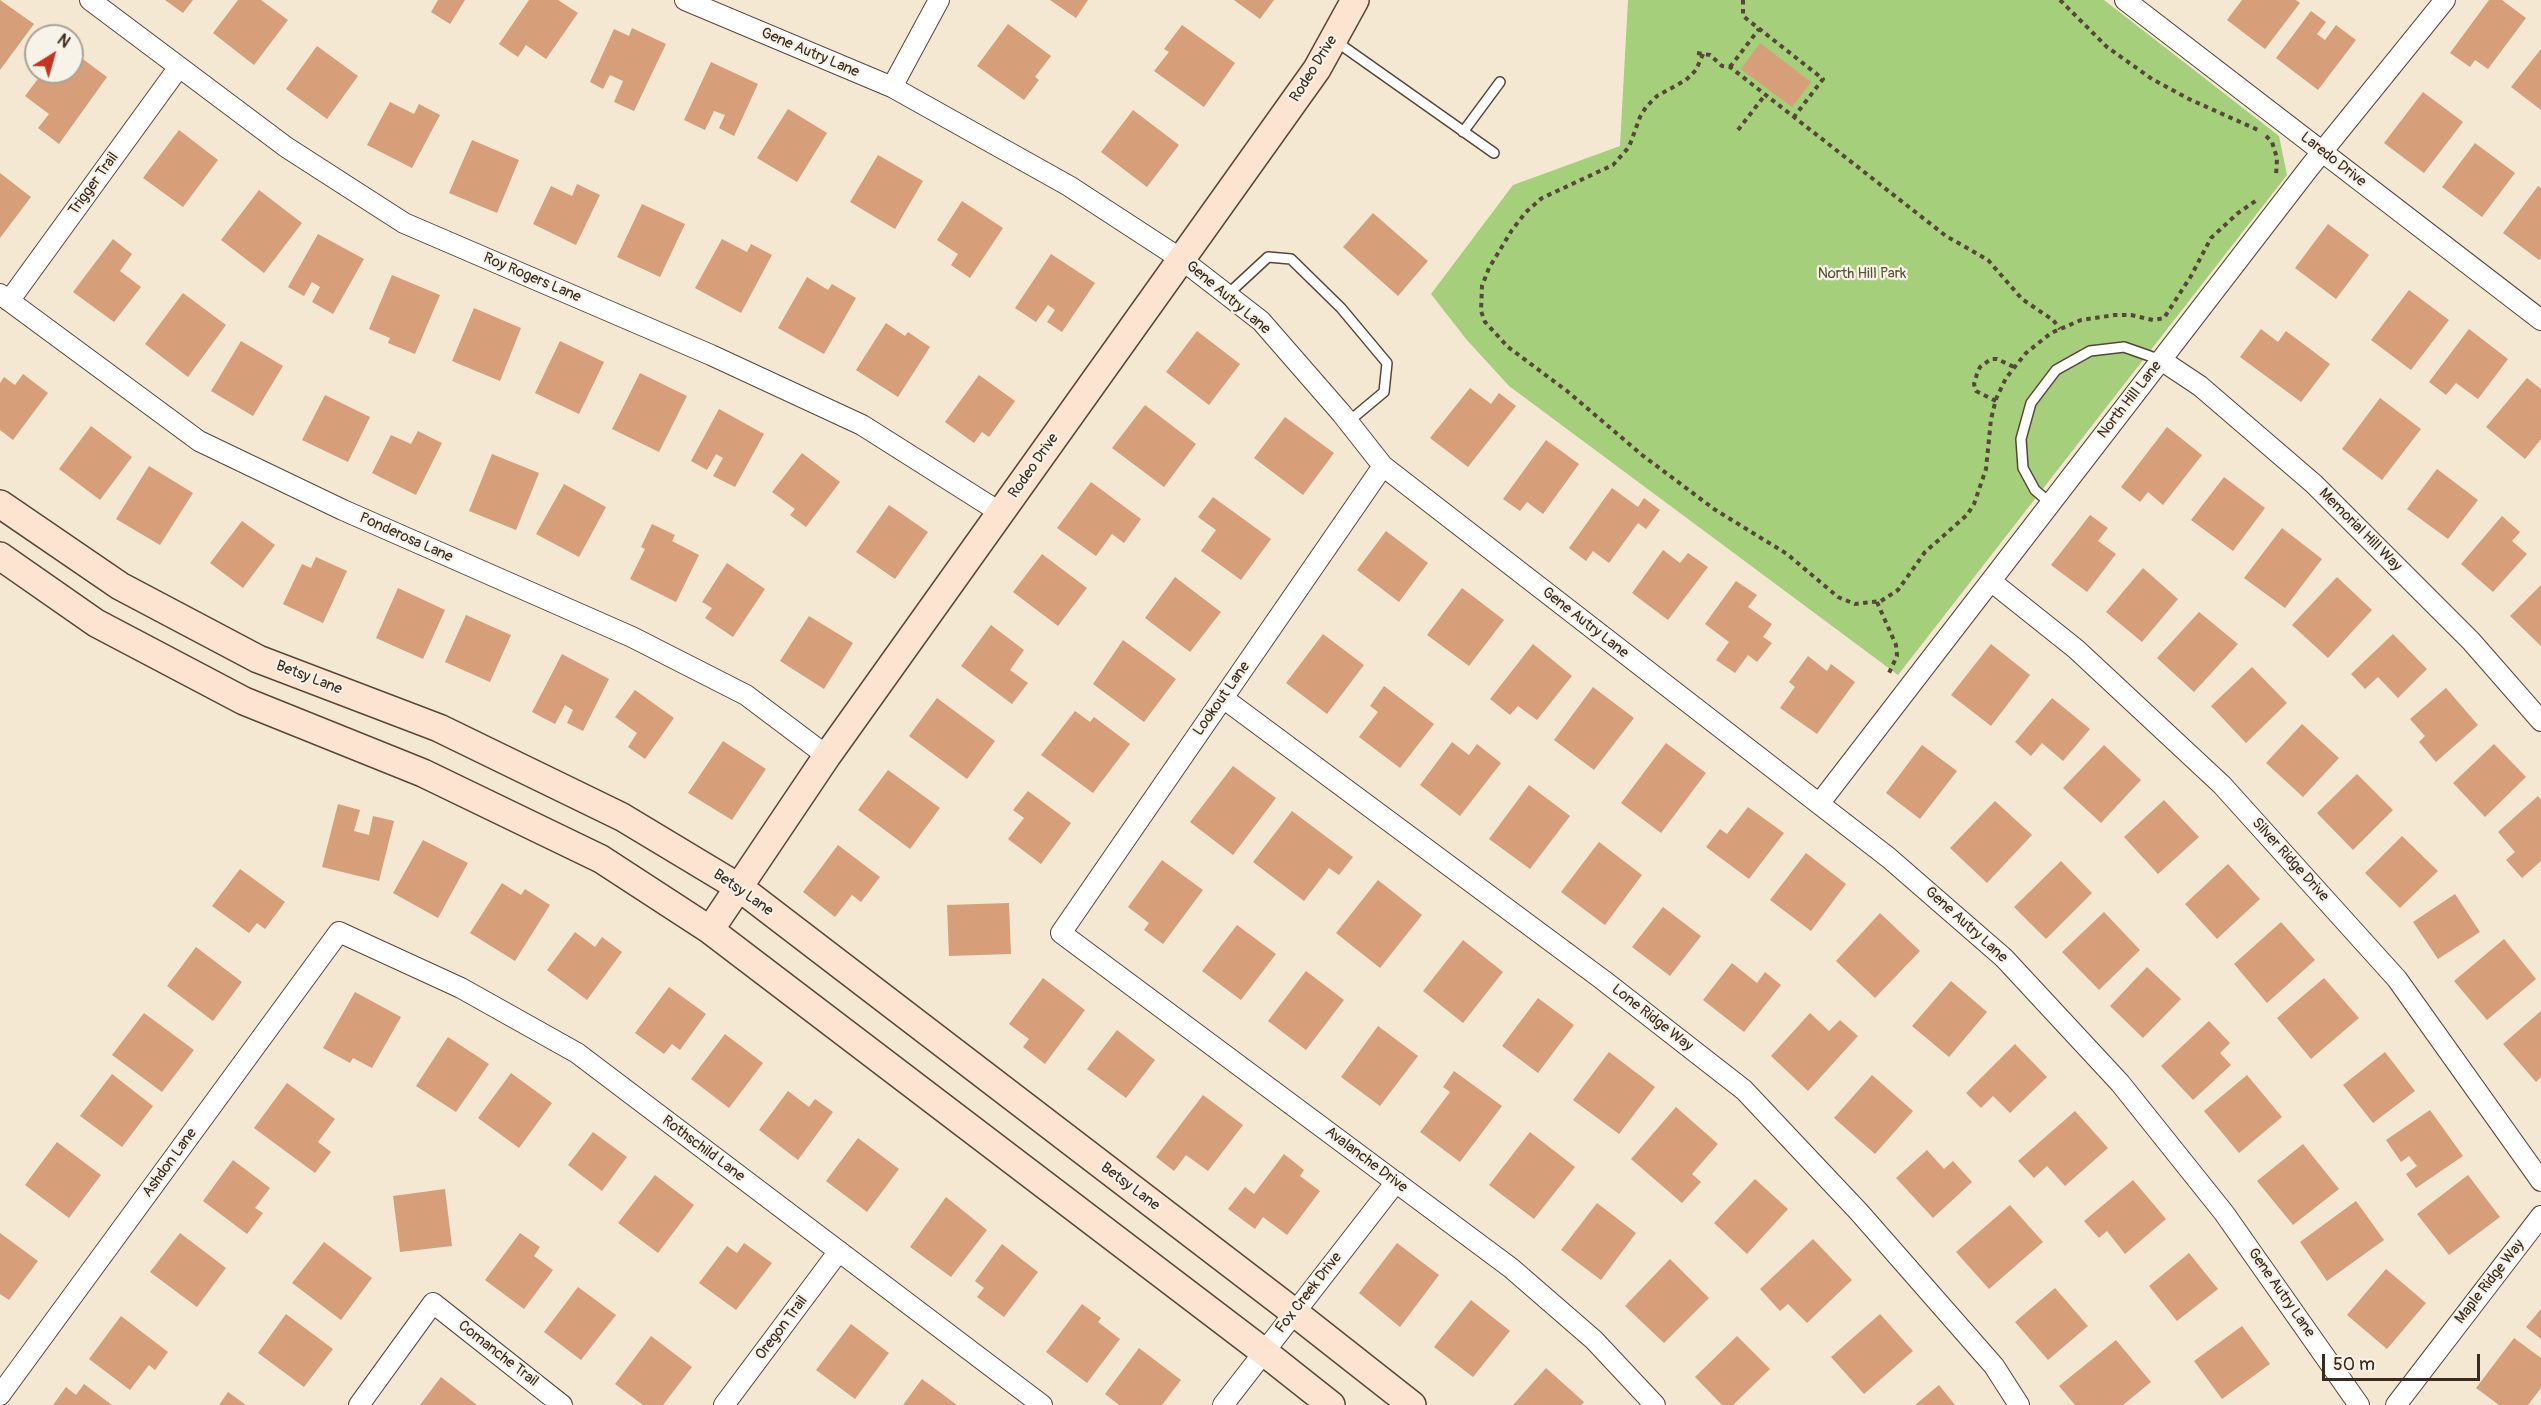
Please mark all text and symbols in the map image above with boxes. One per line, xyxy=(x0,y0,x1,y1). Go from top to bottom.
north arrow xyxy=(24,24,84,84)
street label: Gene Autry Lane xyxy=(758,24,862,82)
text: N xyxy=(53,30,74,52)
street label: Rodeo Drive xyxy=(1286,32,1342,106)
street label: Laredo Drive xyxy=(2297,129,2369,191)
street label: Trigger Trail xyxy=(65,149,123,219)
street label: Roy Rogers Lane xyxy=(480,249,584,307)
street label: Gene Autry Lane xyxy=(1182,257,1274,339)
park label: North Hill Park xyxy=(1818,265,1906,283)
street label: North Hill Lane xyxy=(2094,358,2166,442)
street label: Rodeo Drive xyxy=(1005,430,1063,502)
street label: Memorial Hill Way xyxy=(2315,485,2405,575)
street label: Ponderosa Lane xyxy=(356,509,456,567)
street label: Gene Autry Lane xyxy=(1538,584,1632,662)
street label: Betsy Lane xyxy=(273,657,345,699)
street label: Lookout Lane xyxy=(1190,658,1254,740)
street label: Silver Ridge Drive xyxy=(2248,814,2332,906)
street label: Betsy Lane xyxy=(710,866,776,920)
street label: Gene Autry Lane xyxy=(1921,883,2011,967)
street label: Lone Ridge Way xyxy=(1608,981,1696,1055)
street label: Rothschild Lane xyxy=(658,1112,748,1186)
street label: Avalanche Drive xyxy=(1321,1123,1411,1197)
street label: Ashdon Lane xyxy=(139,1125,201,1201)
street label: Betsy Lane xyxy=(1097,1159,1163,1215)
street label: Maple Ridge Way xyxy=(2451,1236,2529,1328)
street label: Gene Autry Lane xyxy=(2244,1245,2318,1341)
street label: Fox Creek Drive xyxy=(1272,1249,1346,1337)
street label: Oregon Trail xyxy=(752,1292,812,1364)
street label: Comanche Trail xyxy=(454,1317,542,1391)
scale bar xyxy=(2325,1342,2482,1380)
text: 50 m xyxy=(2333,1353,2375,1376)

